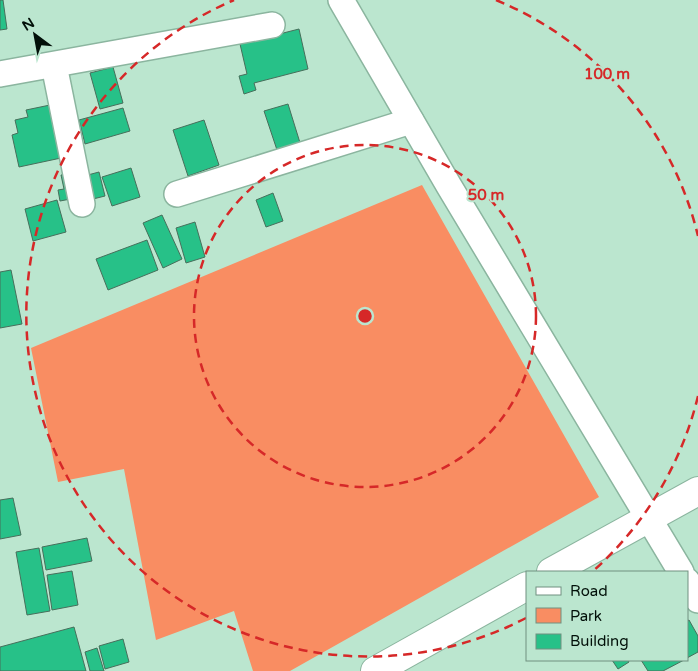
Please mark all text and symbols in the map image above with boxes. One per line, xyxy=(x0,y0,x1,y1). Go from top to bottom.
north arrow xyxy=(10,10,60,60)
text: N xyxy=(19,14,38,35)
text: 100 m xyxy=(584,65,630,83)
text: 50 m xyxy=(468,186,504,204)
centre of rings xyxy=(356,307,374,325)
legend xyxy=(526,571,688,661)
text: Road xyxy=(570,582,608,600)
text: Park xyxy=(570,607,602,625)
text: Building xyxy=(570,632,629,650)

